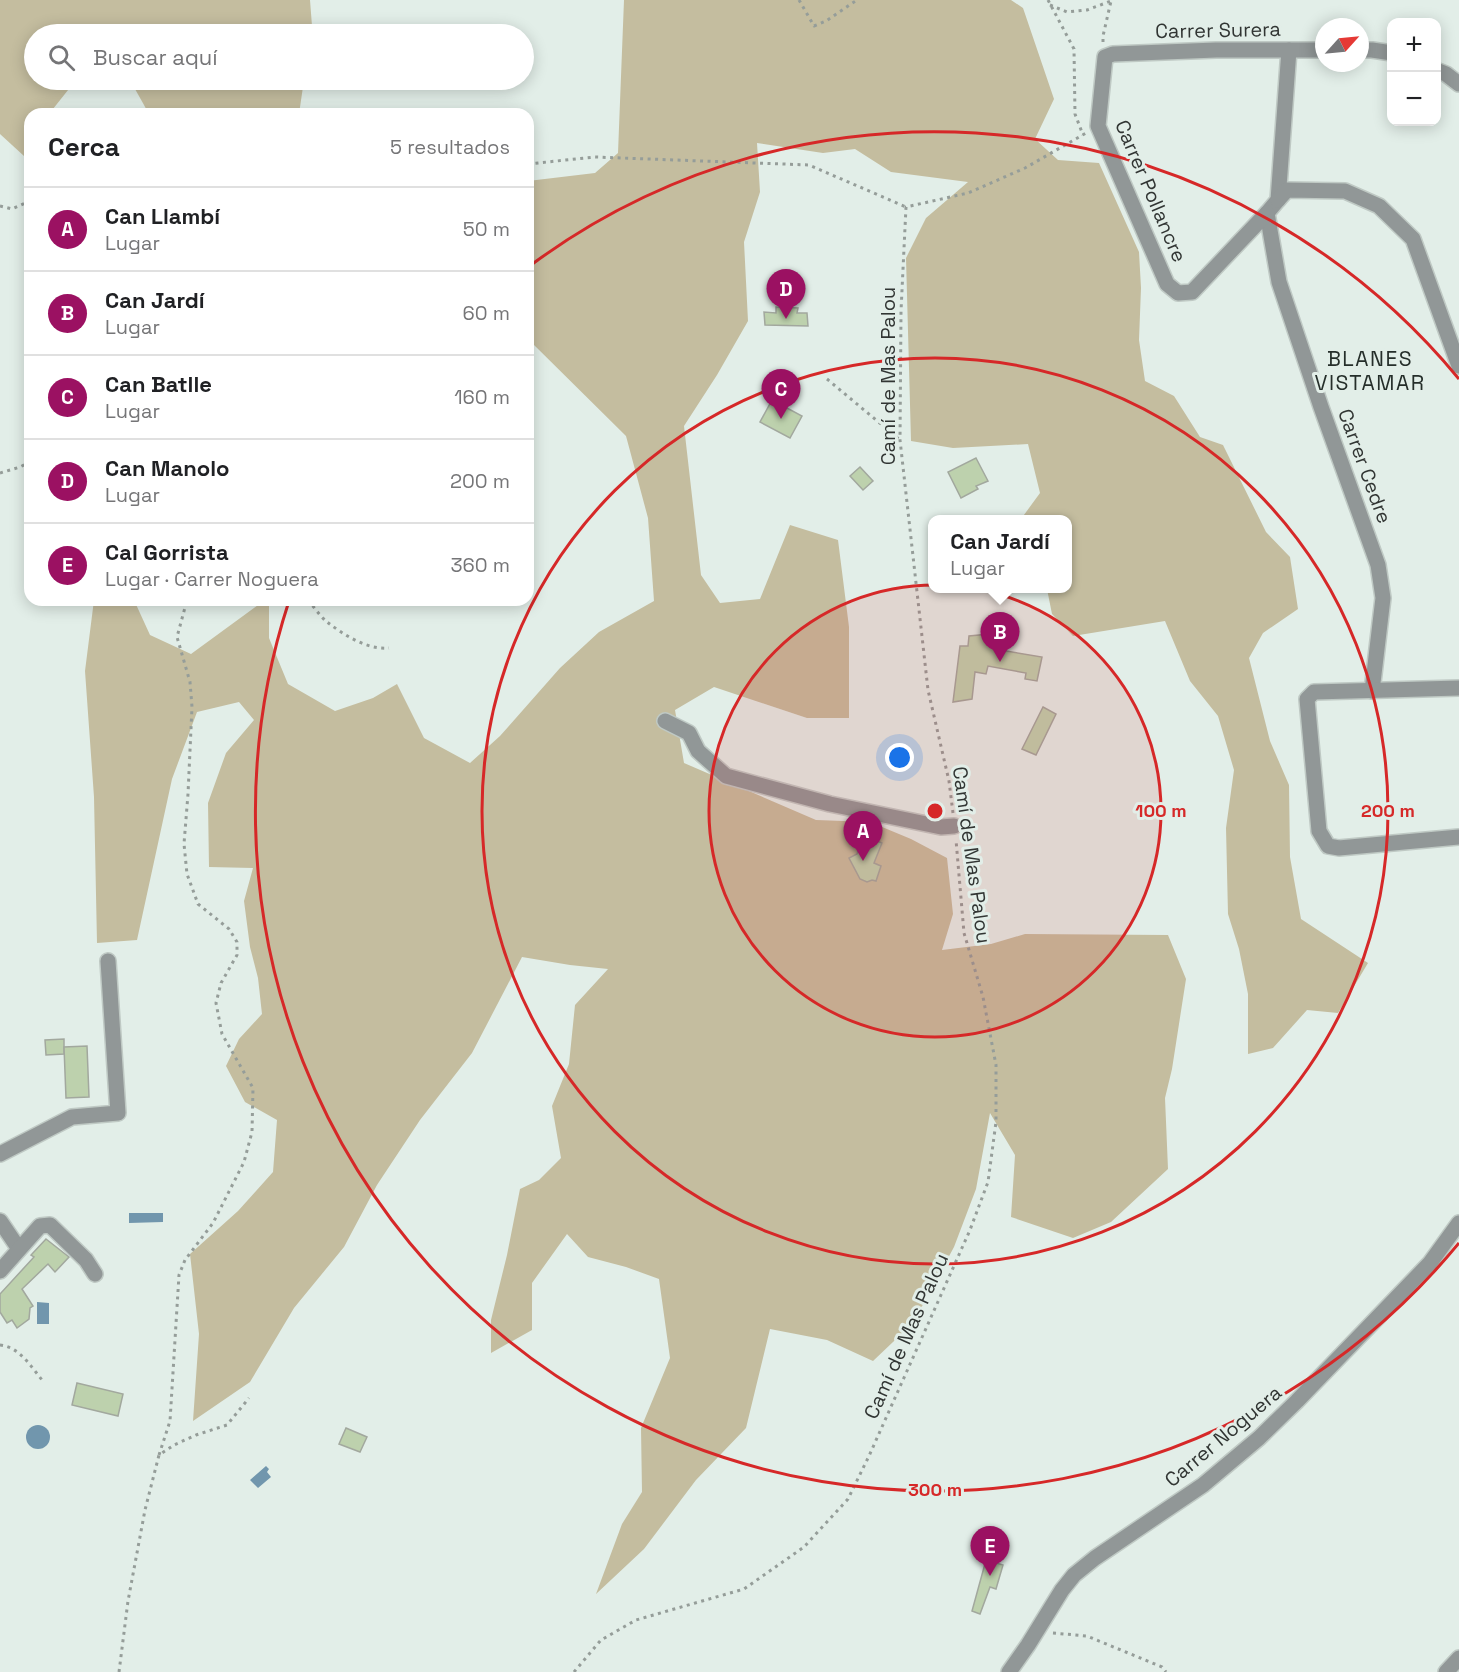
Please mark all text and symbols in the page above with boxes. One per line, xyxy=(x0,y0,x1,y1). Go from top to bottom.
street label: Carrer Surera xyxy=(1155,16,1281,44)
north arrow xyxy=(1315,18,1369,72)
map controls xyxy=(1387,18,1441,126)
button: + xyxy=(1387,18,1441,72)
search box xyxy=(24,24,534,90)
icon: search xyxy=(45,41,78,74)
text: Buscar aquí xyxy=(93,43,218,71)
button: − xyxy=(1387,72,1441,126)
street label: Carrer Pollancre xyxy=(1109,116,1193,266)
text: Cerca xyxy=(48,130,120,164)
text: 5 resultados xyxy=(390,134,510,160)
text: Can Llambí xyxy=(105,202,220,230)
text: A xyxy=(61,216,74,242)
text: 50 m xyxy=(463,216,510,242)
text: Lugar xyxy=(105,230,160,256)
pin: D xyxy=(766,270,806,319)
text: Can Jardí xyxy=(105,286,205,314)
street label: Camí de Mas Palou xyxy=(875,287,901,465)
text: B xyxy=(61,300,74,326)
text: 60 m xyxy=(463,300,510,326)
text: Lugar xyxy=(105,314,160,340)
district label: BLANES VISTAMAR xyxy=(1314,345,1426,396)
text: Can Batlle xyxy=(105,370,212,398)
pin: C xyxy=(762,370,800,419)
text: C xyxy=(61,384,74,410)
text: 160 m xyxy=(454,384,510,410)
text: Lugar xyxy=(105,398,160,424)
street label: Carrer Cedre xyxy=(1332,405,1398,527)
text: Can Manolo xyxy=(105,454,229,482)
text: D xyxy=(61,468,74,494)
text: 200 m xyxy=(450,468,510,494)
text: Lugar xyxy=(105,482,160,508)
popup xyxy=(928,515,1072,593)
text: Can Jardí xyxy=(950,527,1050,555)
text: Cal Gorrista xyxy=(105,538,229,566)
text: E xyxy=(62,552,73,578)
text: 360 m xyxy=(451,552,510,578)
text: Lugar xyxy=(950,555,1005,581)
text: Lugar · Carrer Noguera xyxy=(105,566,319,592)
pin: B xyxy=(980,612,1020,662)
your location xyxy=(885,743,914,772)
street label: Camí de Mas Palou xyxy=(947,765,997,945)
text: 100 m xyxy=(1135,799,1187,822)
text: 200 m xyxy=(1361,799,1415,822)
centre of rings xyxy=(925,801,945,821)
pin: A xyxy=(844,812,882,861)
street label: Camí de Mas Palou xyxy=(858,1249,954,1423)
street label: Carrer Noguera xyxy=(1159,1379,1287,1493)
text: 300 m xyxy=(908,1478,962,1501)
pin: E xyxy=(970,1526,1010,1576)

